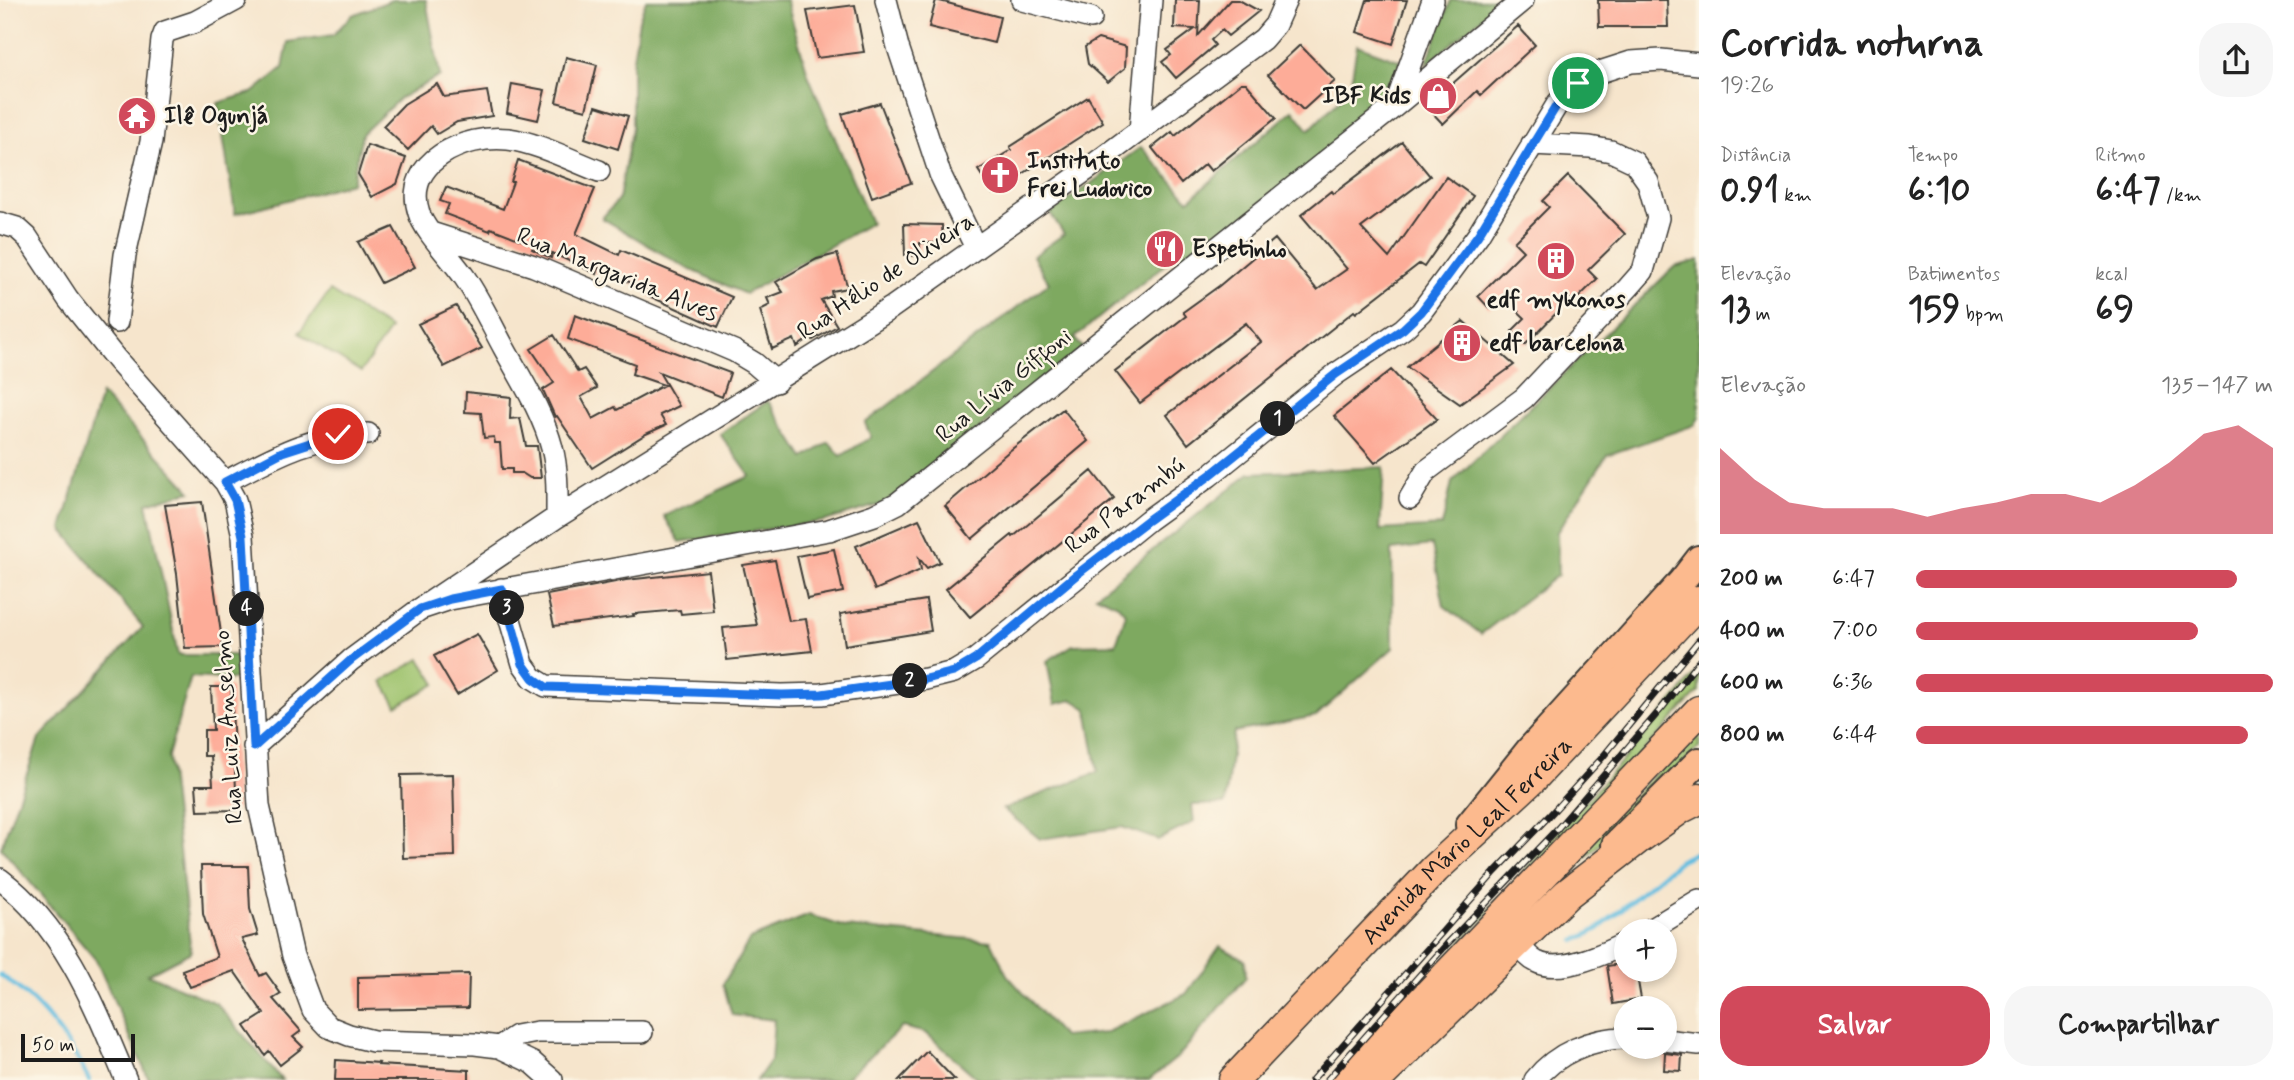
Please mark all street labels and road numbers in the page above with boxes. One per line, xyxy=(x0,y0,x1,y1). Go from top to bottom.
street label: Rua Hélio de Oliveira xyxy=(791,206,981,348)
street label: Rua Margarida Alves xyxy=(511,220,722,331)
street label: Rua Lívia Giffoni xyxy=(930,322,1080,452)
street label: Rua Parambú xyxy=(1059,451,1191,561)
street label: Rua Luiz Anselmo xyxy=(207,629,251,825)
street label: Avenida Mário Leal Ferreira xyxy=(1355,730,1579,952)

